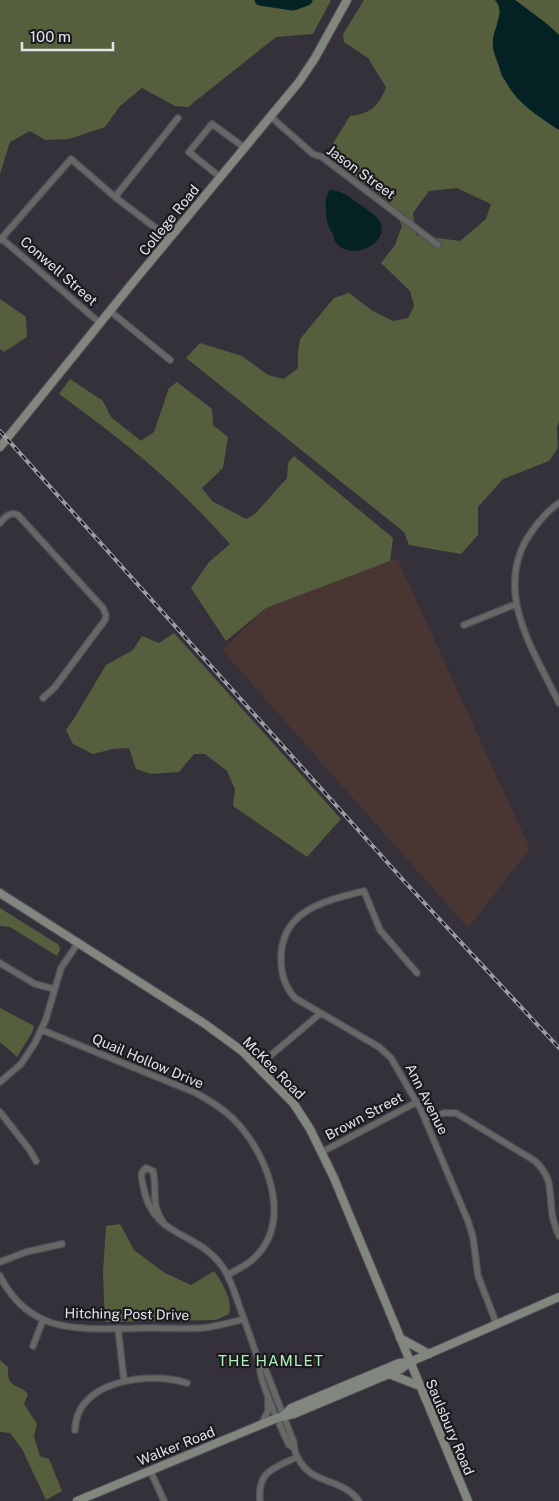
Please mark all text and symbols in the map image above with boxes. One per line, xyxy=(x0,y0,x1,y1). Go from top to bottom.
scale bar xyxy=(22,20,114,52)
text: 100 m xyxy=(30,28,71,45)
street label: Jason Street xyxy=(324,142,398,202)
street label: College Road xyxy=(136,181,202,259)
street label: Conwell Street xyxy=(17,233,101,309)
street label: Quail Hollow Drive xyxy=(90,1030,206,1092)
street label: McKee Road xyxy=(240,1034,308,1102)
street label: Ann Avenue xyxy=(402,1061,452,1137)
street label: Brown Street xyxy=(322,1089,406,1143)
street label: Hitching Post Drive xyxy=(65,1305,190,1323)
district label: THE HAMLET xyxy=(218,1352,324,1369)
street label: Saulsbury Road xyxy=(423,1377,477,1477)
street label: Walker Road xyxy=(135,1423,217,1469)

